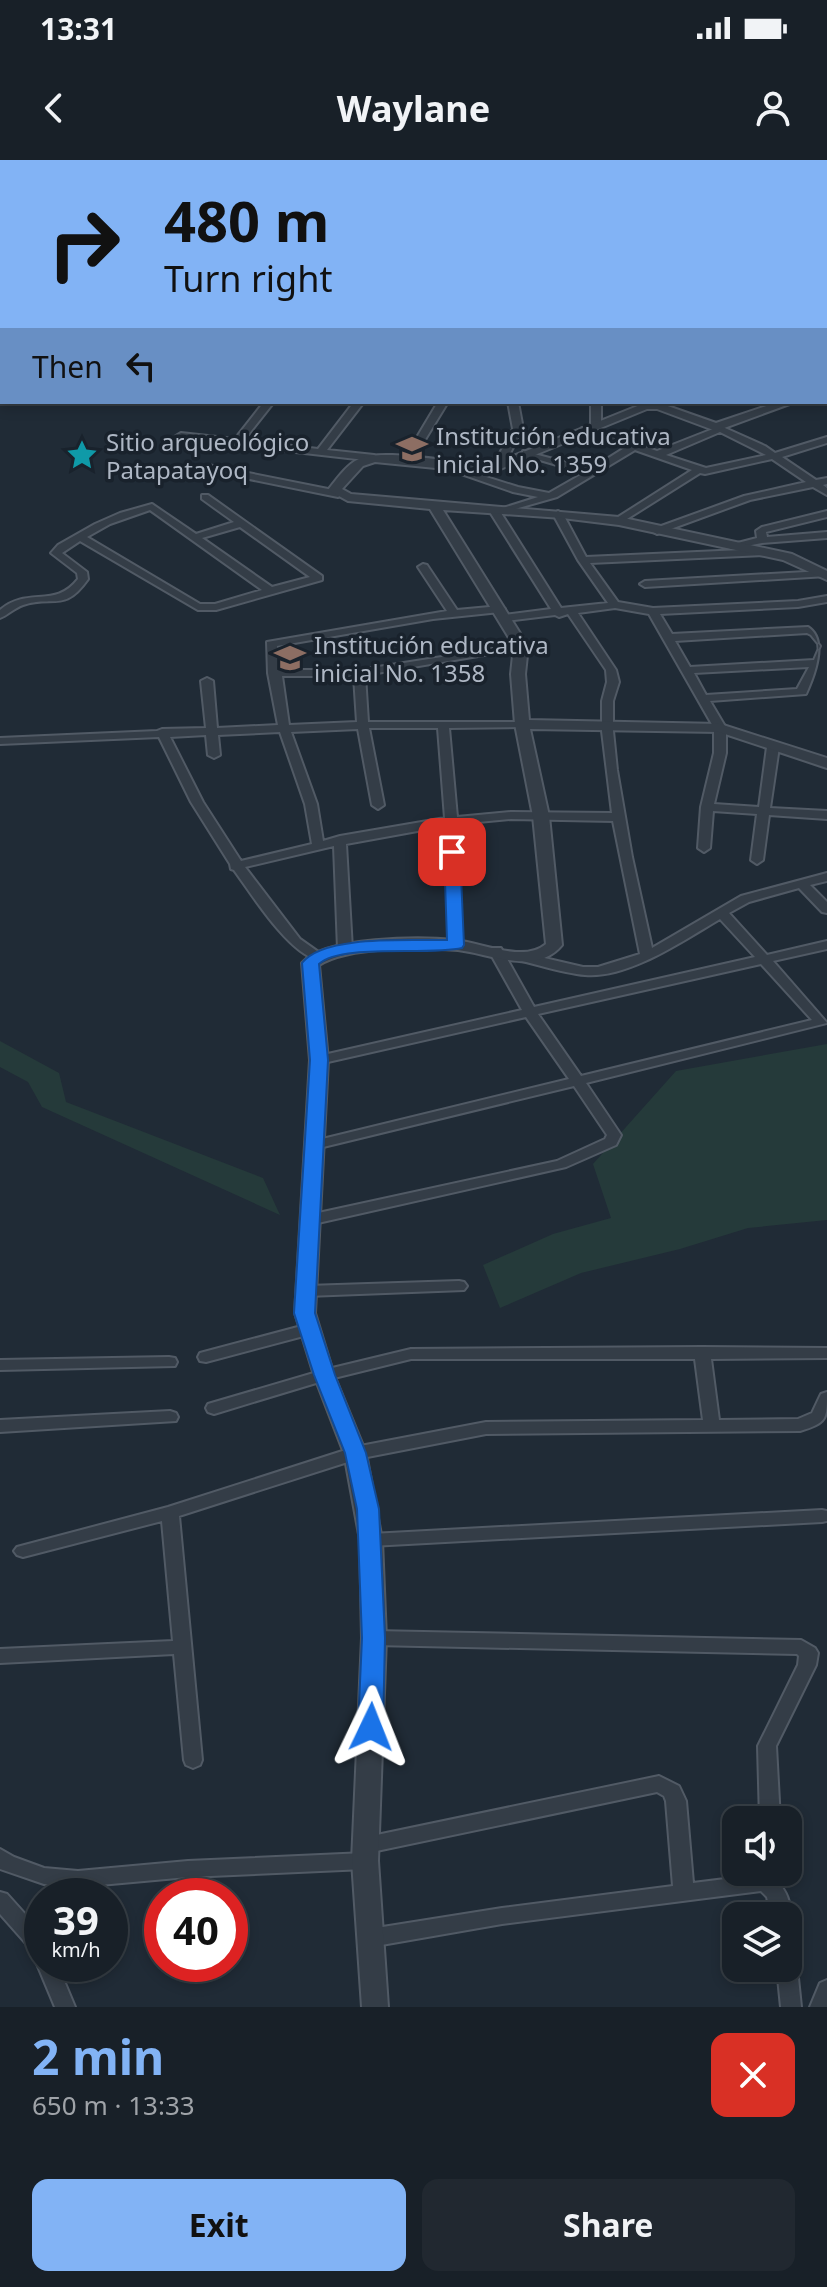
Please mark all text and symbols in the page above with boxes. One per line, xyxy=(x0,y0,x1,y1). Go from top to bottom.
text: 13:31 xyxy=(40,8,117,49)
text: Waylane xyxy=(337,84,490,133)
icon: back xyxy=(32,86,76,130)
icon: person xyxy=(751,86,795,130)
text: 480 m xyxy=(164,182,329,258)
icon: right xyxy=(32,192,136,296)
text: Turn right xyxy=(164,254,332,303)
icon: left xyxy=(119,344,163,388)
text: Then xyxy=(32,346,103,387)
place label: Institución educativa inicial No. 1359 xyxy=(436,419,671,480)
place label: Sitio arqueológico Patapatayoq xyxy=(106,425,309,486)
school or university icon: Institución educativa inicial No. 1359 xyxy=(395,432,429,466)
place icon: Sitio arqueológico Patapatayoq xyxy=(65,438,99,472)
place label: Institución educativa inicial No. 1358 xyxy=(314,628,549,689)
school or university icon: Institución educativa inicial No. 1358 xyxy=(273,641,307,675)
pin xyxy=(418,818,486,886)
icon: arrive xyxy=(430,830,474,874)
position arrow xyxy=(329,1685,413,1769)
map controls xyxy=(722,1806,802,1982)
button: sound xyxy=(722,1806,802,1886)
speed limit sign: 40 xyxy=(144,1878,248,1982)
text: 39 xyxy=(53,1892,99,1947)
button: layers xyxy=(722,1902,802,1982)
text: km/h xyxy=(51,1936,101,1963)
text: 2 min xyxy=(32,2024,164,2089)
button: close xyxy=(711,2033,795,2117)
text: 650 m · 13:33 xyxy=(32,2087,195,2123)
button: Exit xyxy=(32,2179,406,2271)
button: Share xyxy=(422,2179,795,2271)

